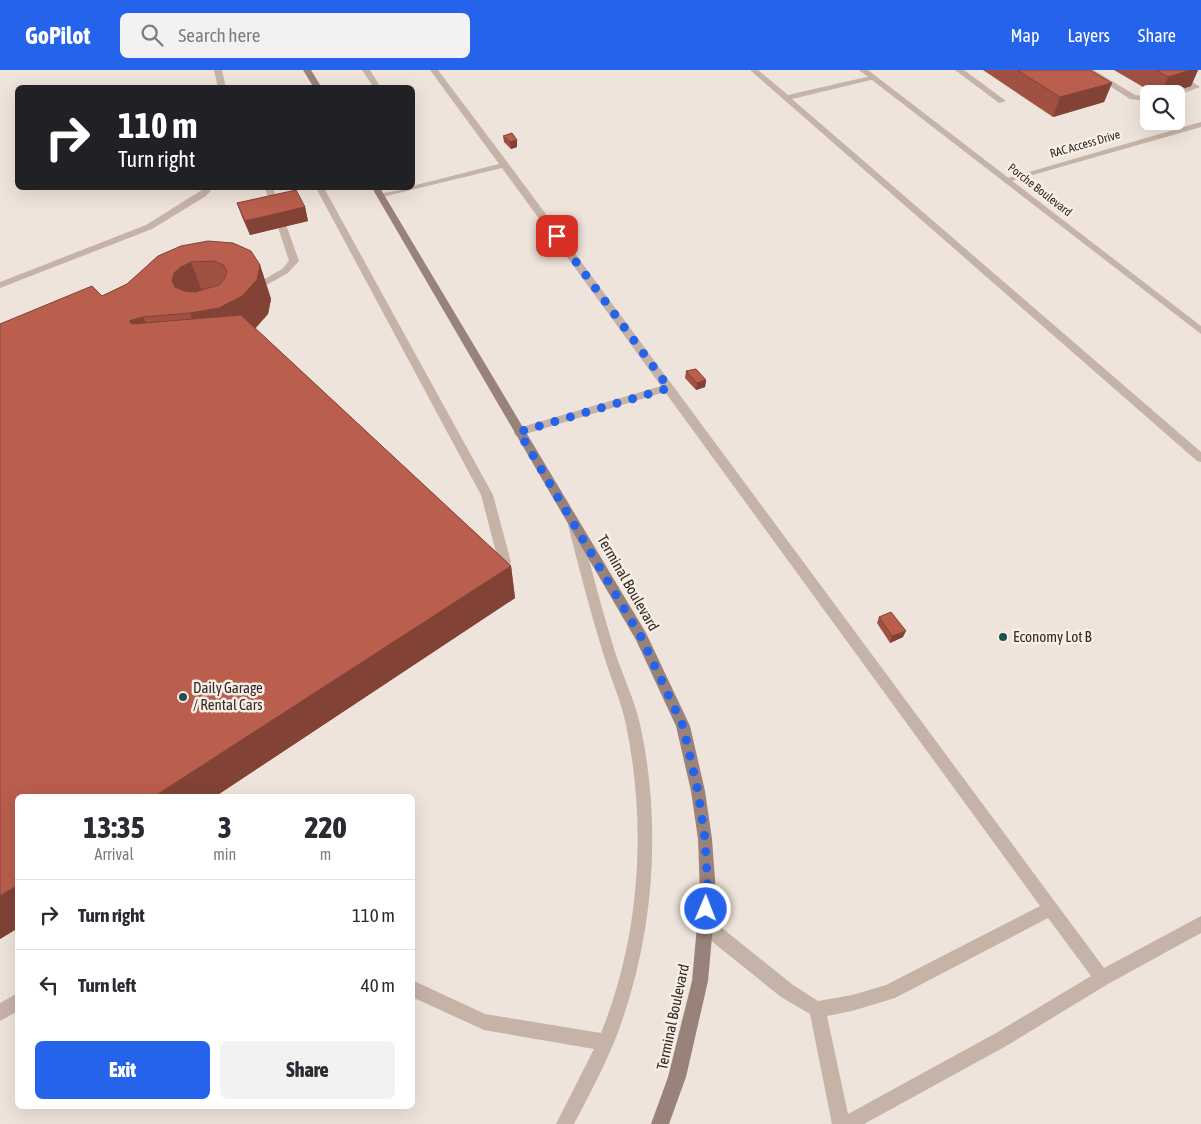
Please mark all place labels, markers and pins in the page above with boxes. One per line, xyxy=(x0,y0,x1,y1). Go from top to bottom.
pin xyxy=(536,215,578,257)
place label: Economy Lot B xyxy=(1013,628,1092,645)
marker: Economy Lot B xyxy=(997,631,1009,643)
place label: Daily Garage / Rental Cars xyxy=(193,679,263,713)
marker: Daily Garage / Rental Cars xyxy=(177,691,189,703)

